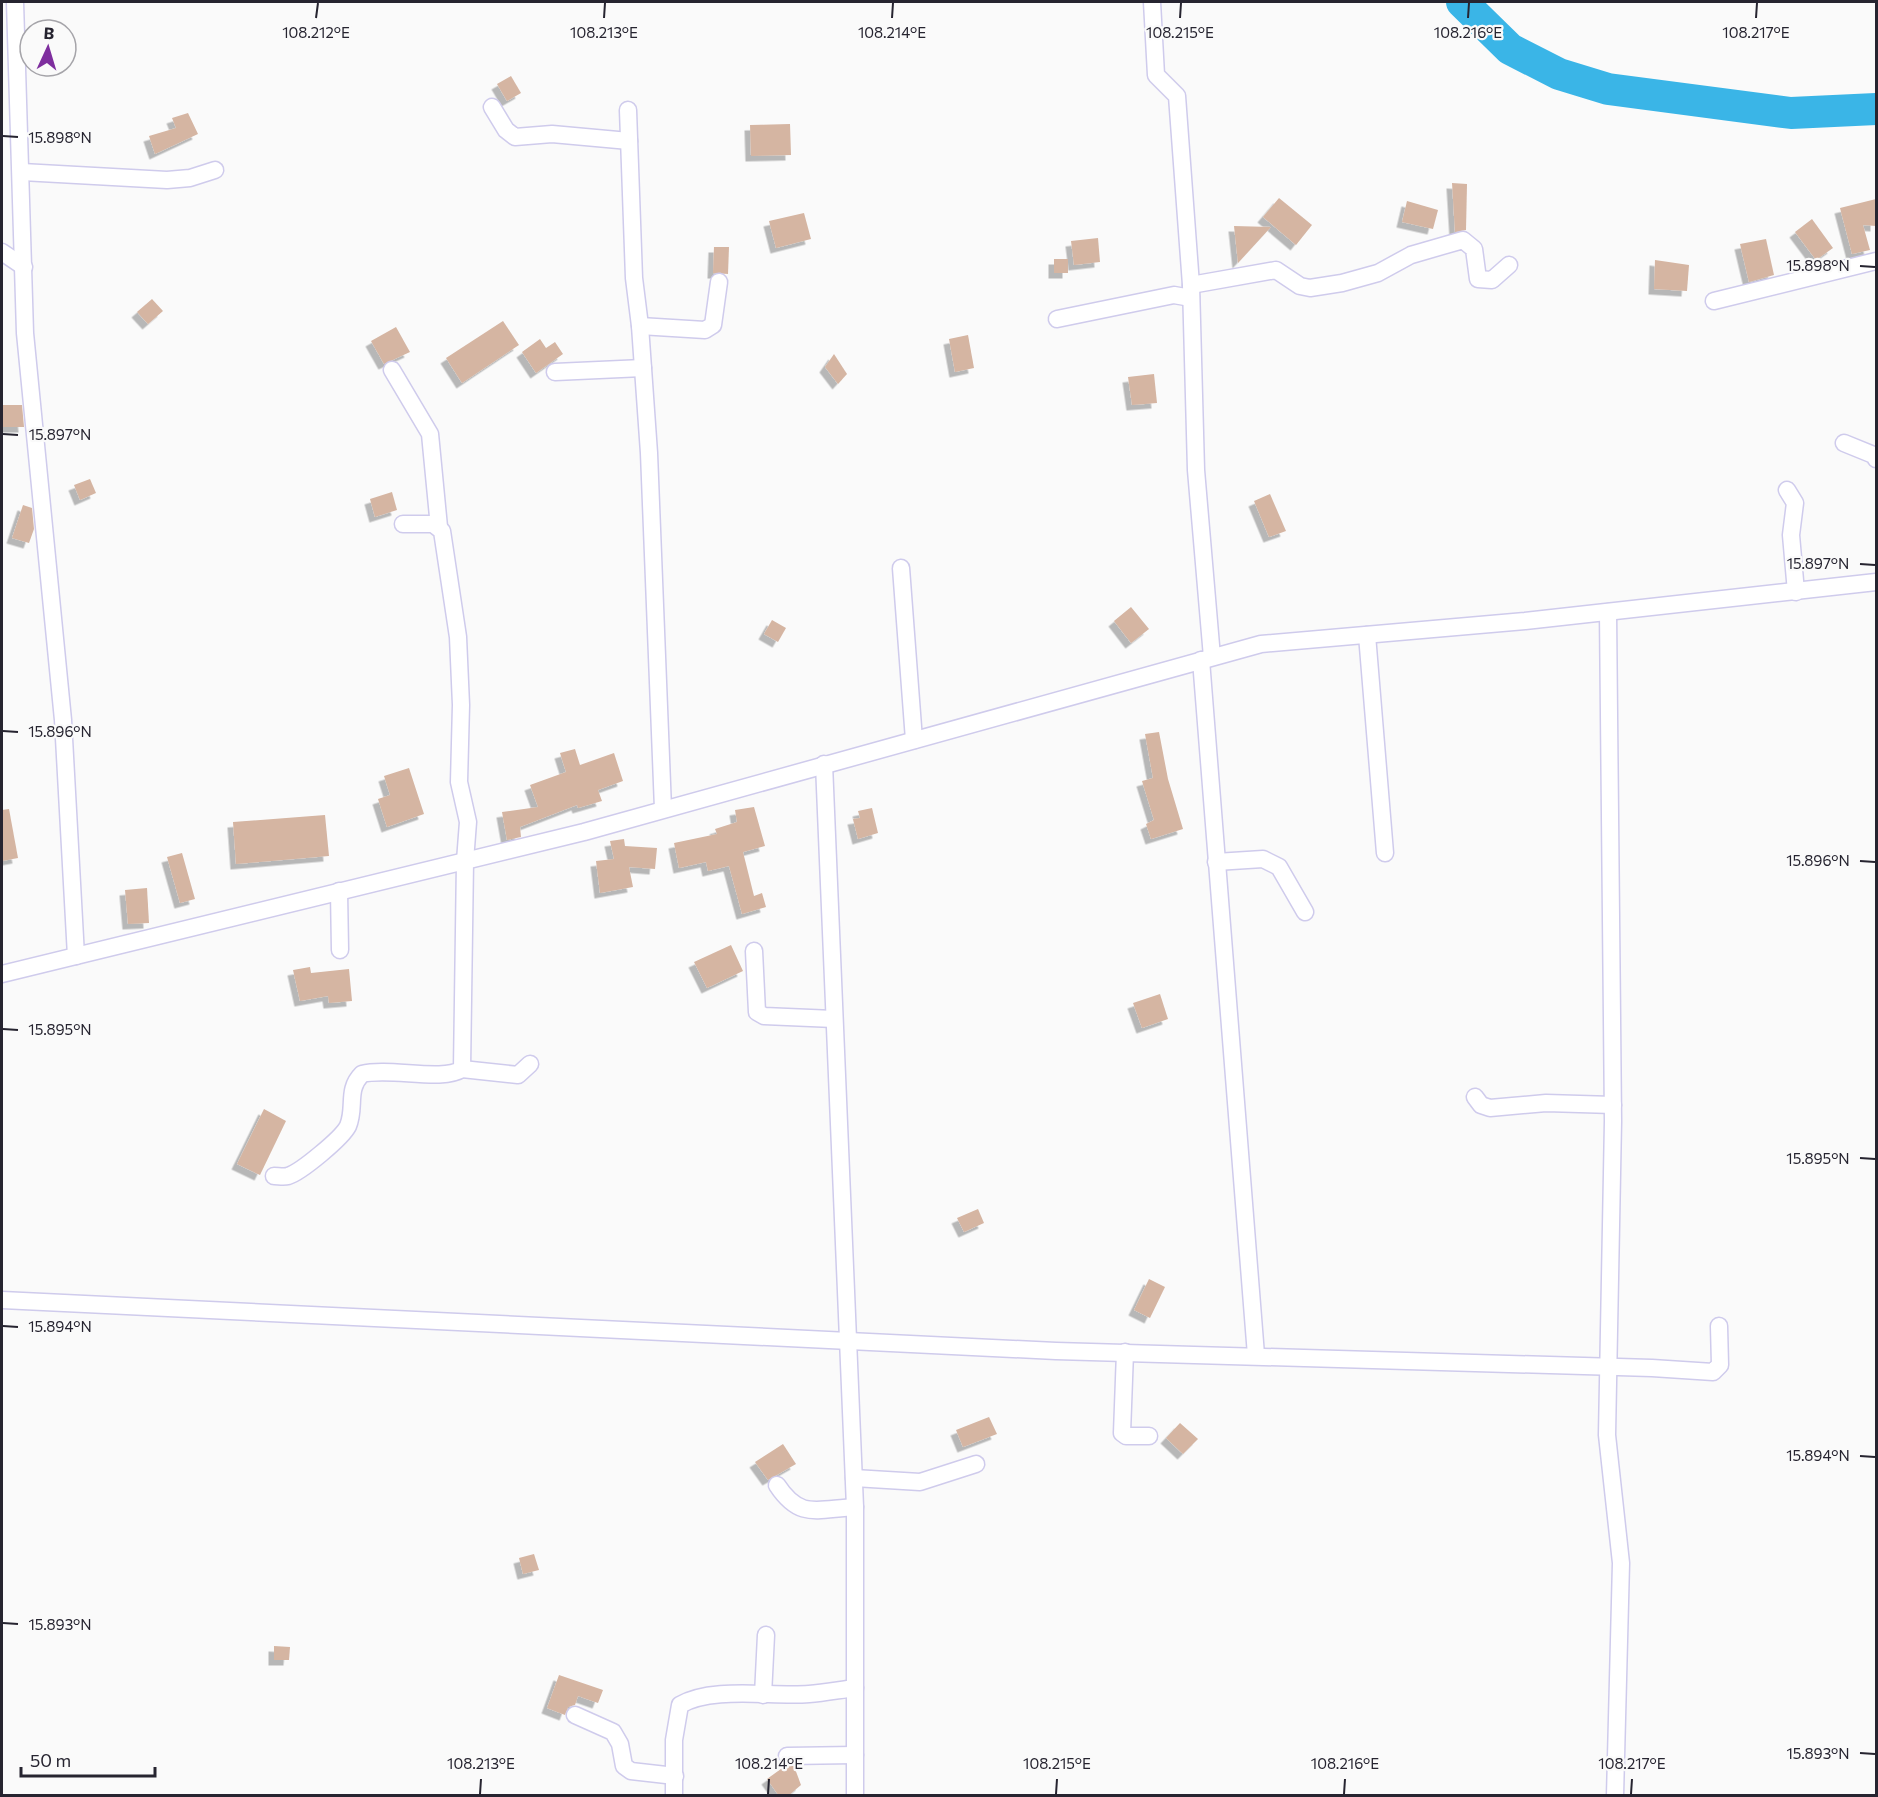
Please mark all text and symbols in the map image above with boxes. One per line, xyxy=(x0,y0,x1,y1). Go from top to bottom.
north arrow xyxy=(18,18,78,78)
text: B xyxy=(43,23,55,42)
text: 108.212°E xyxy=(282,23,350,41)
text: 108.213°E xyxy=(570,23,638,41)
text: 108.214°E xyxy=(858,23,926,41)
text: 108.215°E xyxy=(1146,23,1214,41)
text: 108.216°E xyxy=(1434,23,1502,41)
text: 108.217°E xyxy=(1722,23,1790,41)
text: 15.898°N xyxy=(28,128,92,146)
text: 15.898°N xyxy=(1786,256,1850,274)
text: 15.897°N xyxy=(29,425,91,443)
text: 15.897°N xyxy=(1787,554,1849,572)
text: 15.896°N xyxy=(28,722,92,740)
text: 15.896°N xyxy=(1786,851,1850,869)
text: 15.895°N xyxy=(28,1020,92,1038)
text: 15.895°N xyxy=(1786,1149,1850,1167)
text: 15.894°N xyxy=(28,1317,92,1335)
text: 15.894°N xyxy=(1786,1446,1850,1464)
text: 15.893°N xyxy=(28,1615,92,1633)
scale bar xyxy=(21,1740,154,1778)
text: 15.893°N xyxy=(1786,1744,1850,1762)
text: 50 m xyxy=(30,1749,71,1771)
text: 108.213°E xyxy=(447,1754,515,1772)
text: 108.214°E xyxy=(735,1754,803,1772)
text: 108.215°E xyxy=(1023,1754,1091,1772)
text: 108.216°E xyxy=(1311,1754,1379,1772)
text: 108.217°E xyxy=(1598,1754,1666,1772)

